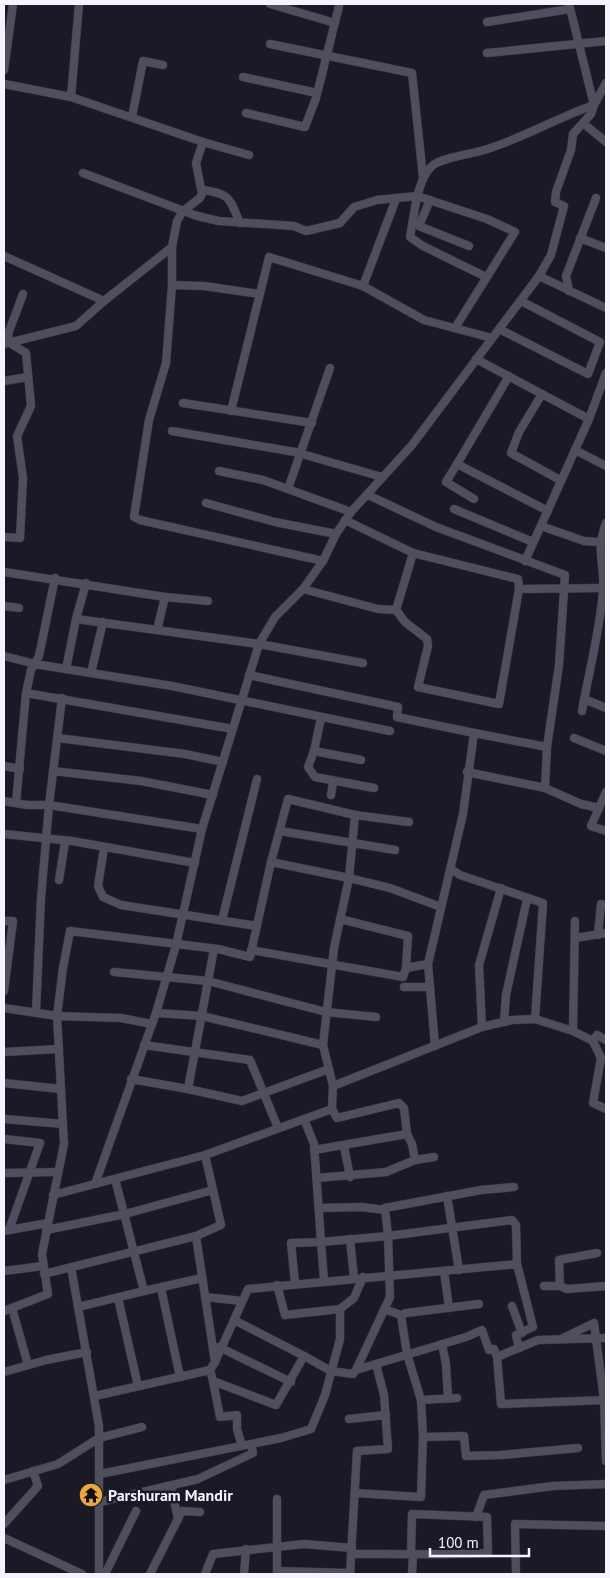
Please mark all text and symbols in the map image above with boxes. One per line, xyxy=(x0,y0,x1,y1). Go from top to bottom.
temple icon: Parshuram Mandir xyxy=(78,1482,104,1508)
place label: Parshuram Mandir xyxy=(108,1485,233,1505)
scale bar xyxy=(430,1526,529,1558)
text: 100 m xyxy=(438,1533,479,1552)

